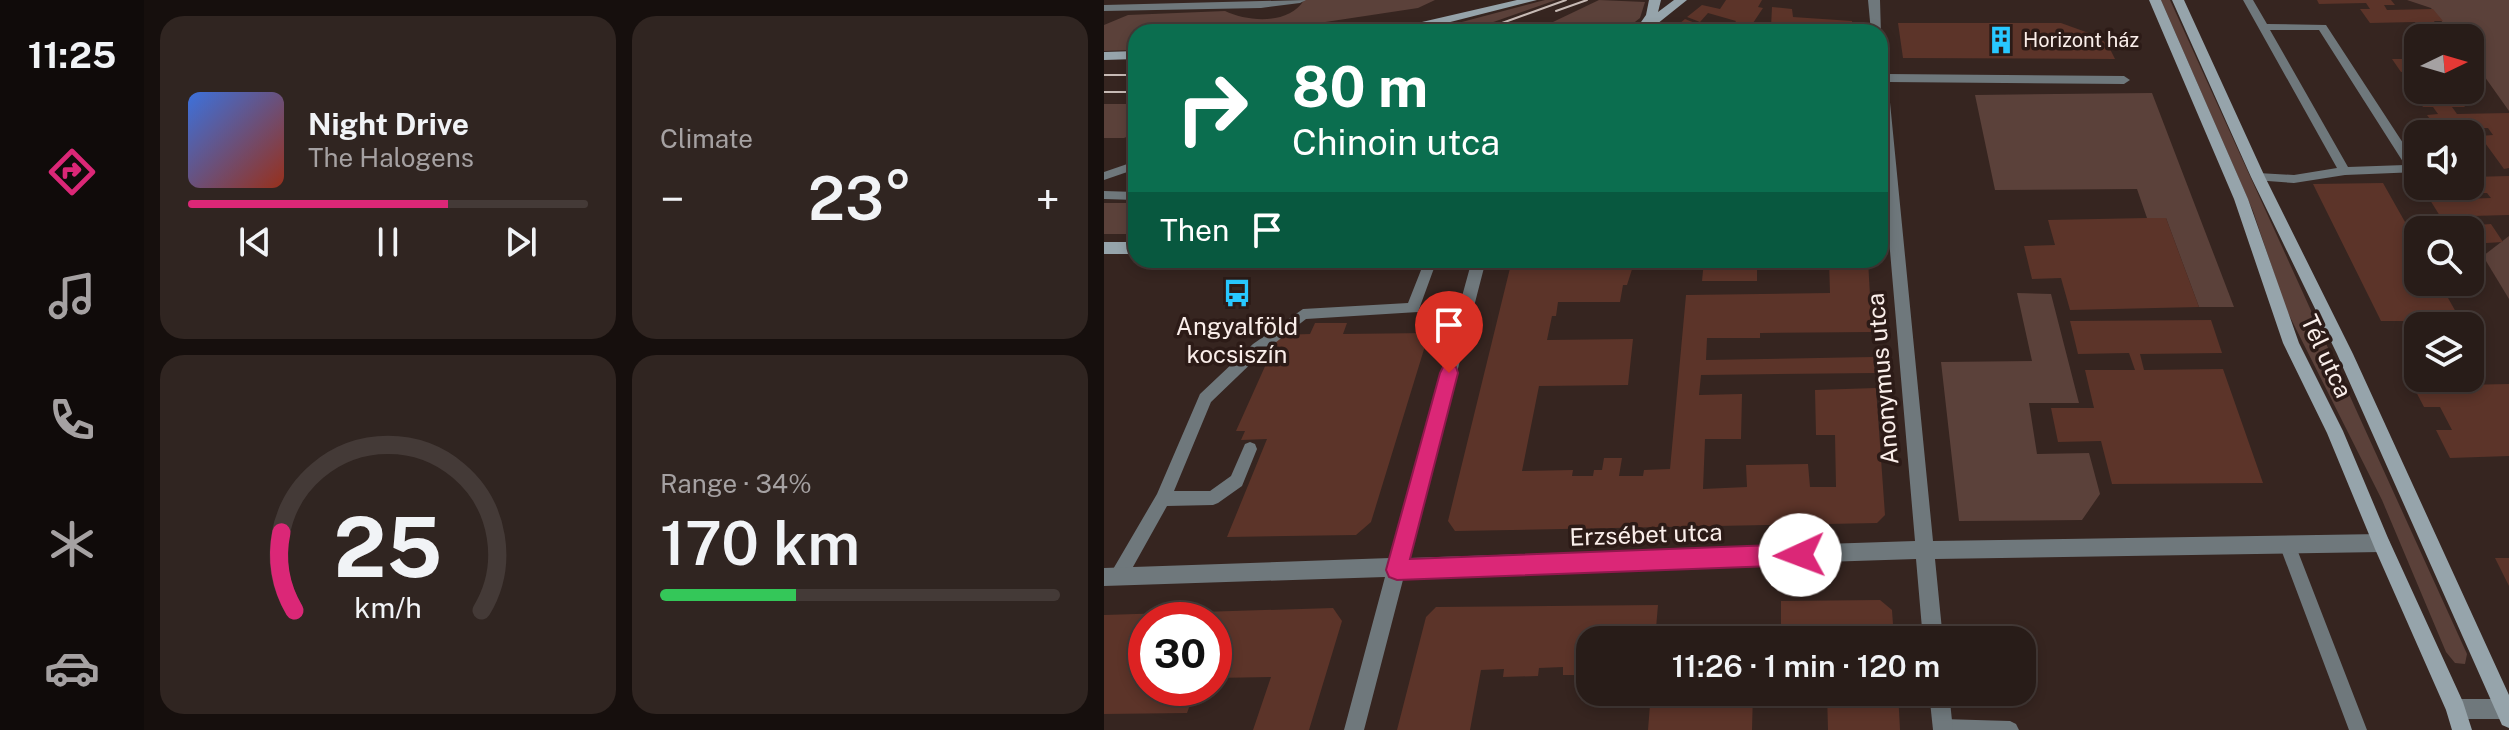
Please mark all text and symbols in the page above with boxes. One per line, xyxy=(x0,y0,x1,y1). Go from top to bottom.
north arrow xyxy=(2404,24,2484,104)
map controls xyxy=(2404,24,2484,392)
building icon: Horizont ház xyxy=(1986,25,2016,55)
place label: Horizont ház xyxy=(2023,28,2139,52)
text: 11:25 xyxy=(28,34,116,76)
text: 80 m xyxy=(1292,54,1428,120)
icon: right xyxy=(1160,56,1264,160)
text: Night Drive xyxy=(308,106,469,142)
button: sound xyxy=(2404,120,2484,200)
text: Chinoin utca xyxy=(1292,121,1500,163)
text: Climate xyxy=(660,123,753,154)
text: The Halogens xyxy=(308,142,474,173)
icon: directions xyxy=(44,144,100,200)
text: 23° xyxy=(808,163,912,234)
text: − xyxy=(660,173,684,225)
text: + xyxy=(1036,173,1060,225)
icon: arrive xyxy=(1245,208,1289,252)
text: Then xyxy=(1160,212,1229,248)
button: search xyxy=(2404,216,2484,296)
icon: previous xyxy=(233,220,277,264)
icon: pause xyxy=(366,220,410,264)
icon: next xyxy=(499,220,543,264)
icon: music xyxy=(44,268,100,324)
bus stop icon: Angyalföld kocsiszín xyxy=(1222,278,1252,308)
pin xyxy=(1415,291,1483,373)
street label: Anonymus utca xyxy=(1861,292,1903,466)
icon: arrive xyxy=(1427,303,1471,347)
street label: Tél utca xyxy=(2296,310,2358,402)
place label: Angyalföld kocsiszín xyxy=(1176,312,1298,368)
button: layers xyxy=(2404,312,2484,392)
icon: phone xyxy=(44,392,100,448)
text: Range · 34% xyxy=(660,468,812,499)
text: 25 xyxy=(334,497,442,595)
text: 170 km xyxy=(660,508,860,579)
position arrow xyxy=(1758,513,1842,597)
icon: climate xyxy=(44,516,100,572)
street label: Erzsébet utca xyxy=(1569,517,1723,551)
text: km/h xyxy=(354,591,422,624)
speed limit sign: 30 xyxy=(1128,602,1232,706)
icon: car xyxy=(44,640,100,696)
text: 11:26 · 1 min · 120 m xyxy=(1672,648,1940,684)

